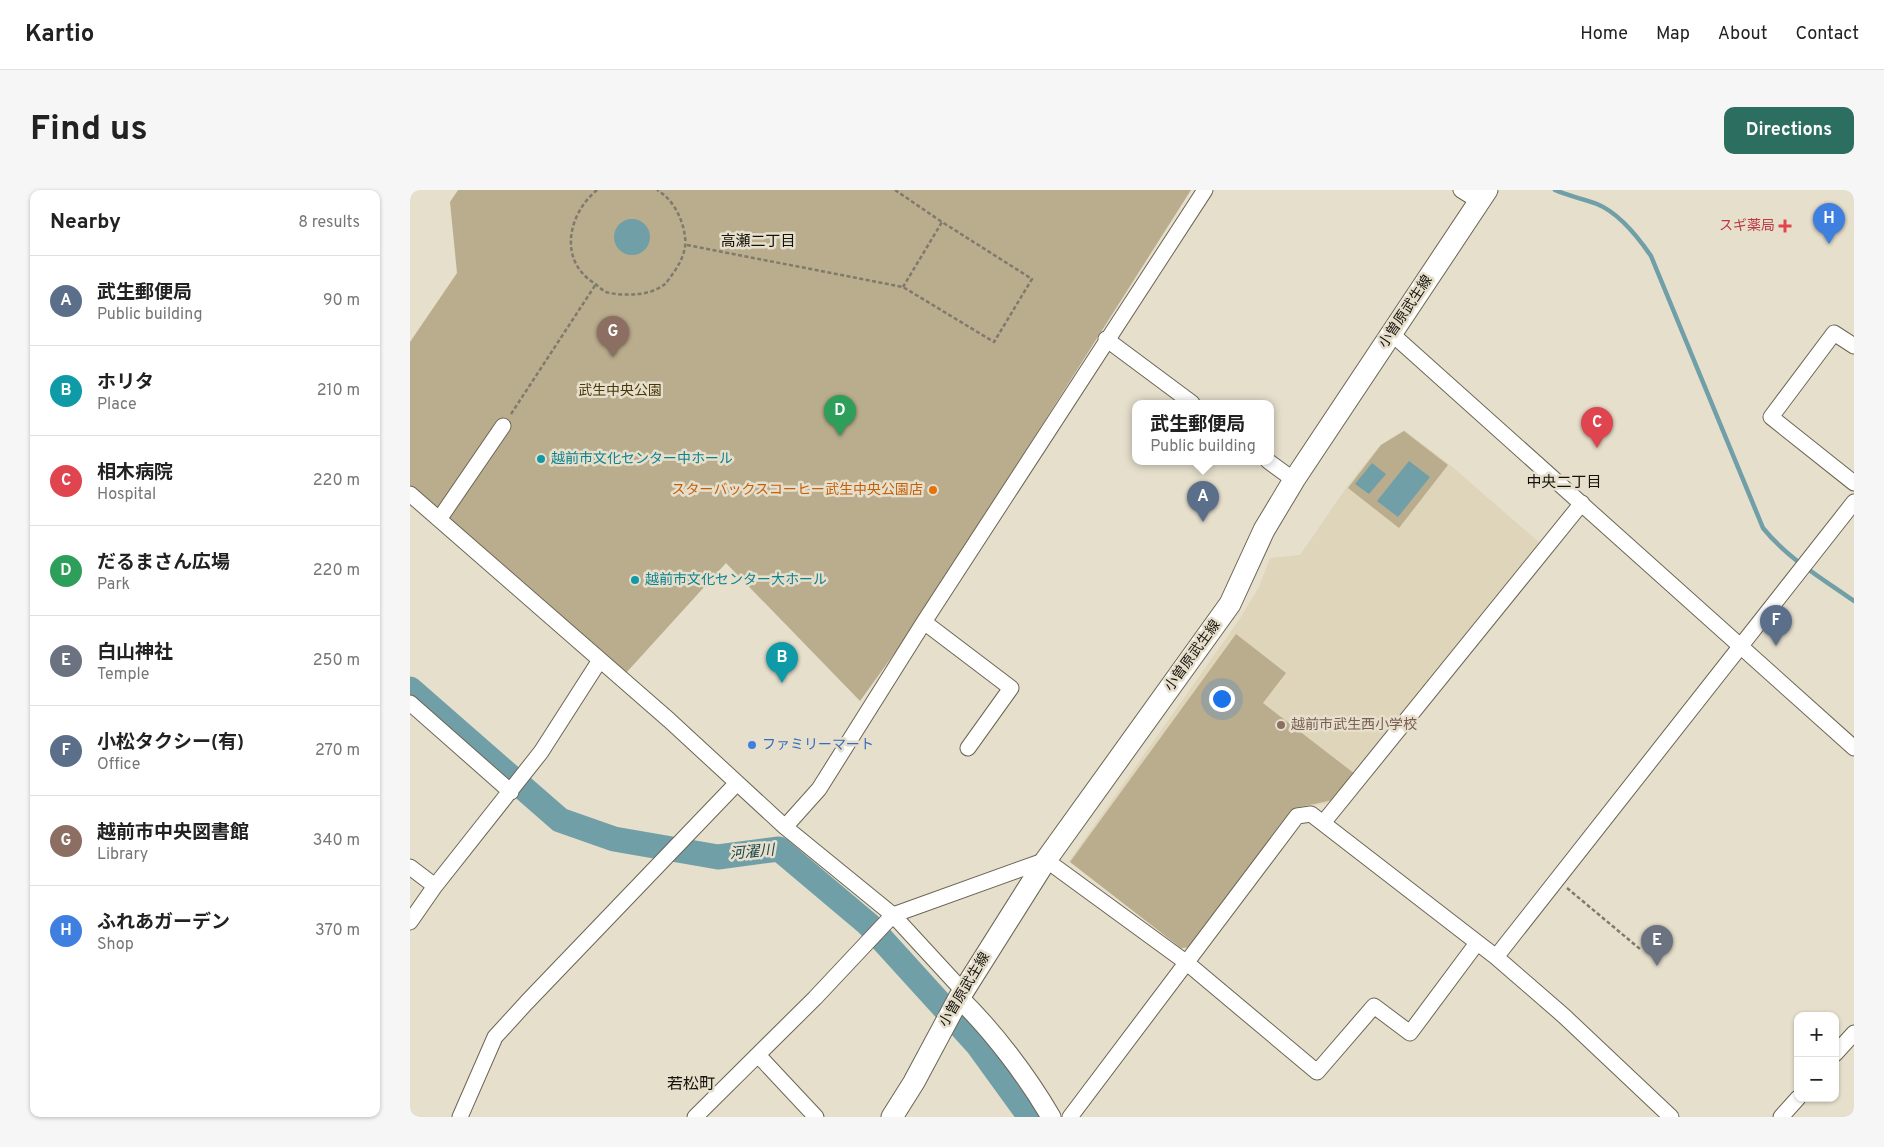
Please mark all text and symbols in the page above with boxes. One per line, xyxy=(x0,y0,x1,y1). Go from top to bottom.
text: Kartio xyxy=(25,20,94,50)
text: Home xyxy=(1580,23,1628,46)
text: Map xyxy=(1656,23,1690,46)
text: About xyxy=(1718,23,1767,46)
text: Contact xyxy=(1795,23,1859,46)
button: Directions xyxy=(1724,107,1854,154)
text: Find us xyxy=(30,108,148,152)
pin: H xyxy=(1813,203,1845,244)
text: Nearby xyxy=(50,209,121,236)
text: 8 results xyxy=(298,213,360,233)
place label: スギ薬局 xyxy=(1719,218,1775,235)
marker: スギ薬局 xyxy=(1779,220,1791,232)
district label: 高瀬二丁目 xyxy=(720,233,796,252)
street label: 小曽原武生線 xyxy=(1375,272,1437,352)
text: 武生郵便局 xyxy=(97,281,192,305)
text: A xyxy=(60,291,72,311)
text: 90 m xyxy=(323,291,360,311)
text: Public building xyxy=(97,305,202,325)
pin: G xyxy=(597,316,629,357)
text: ホリタ xyxy=(97,371,154,395)
text: B xyxy=(60,381,72,401)
text: 210 m xyxy=(317,381,360,401)
park label: 武生中央公園 xyxy=(578,383,662,400)
text: Place xyxy=(97,395,137,415)
pin: D xyxy=(824,395,856,436)
popup xyxy=(1132,400,1274,465)
pin: C xyxy=(1581,407,1613,448)
text: 武生郵便局 xyxy=(1150,413,1245,437)
text: Public building xyxy=(1150,437,1256,457)
place label: 越前市文化センター中ホール xyxy=(551,450,733,468)
marker: 越前市文化センター中ホール xyxy=(535,453,547,465)
text: 相木病院 xyxy=(97,461,173,485)
text: C xyxy=(61,471,71,491)
text: 220 m xyxy=(313,471,360,491)
district label: 中央二丁目 xyxy=(1526,474,1602,493)
pin: A xyxy=(1187,481,1219,522)
place label: スターバックスコーヒー武生中央公園店 xyxy=(672,482,923,499)
marker: スターバックスコーヒー武生中央公園店 xyxy=(927,484,939,496)
text: Hospital xyxy=(97,485,156,505)
text: だるまさん広場 xyxy=(97,551,230,575)
text: D xyxy=(60,561,72,581)
text: 220 m xyxy=(313,561,360,581)
place label: 越前市文化センター大ホール xyxy=(645,571,827,589)
marker: 越前市文化センター大ホール xyxy=(629,574,641,586)
text: Park xyxy=(97,575,130,595)
pin: F xyxy=(1760,605,1792,646)
street label: 小曽原武生線 xyxy=(1161,617,1225,695)
text: 白山神社 xyxy=(97,641,173,665)
pin: B xyxy=(766,642,798,683)
text: E xyxy=(61,651,71,671)
text: 250 m xyxy=(313,651,360,671)
text: Temple xyxy=(97,665,149,685)
your location xyxy=(1209,686,1235,712)
place label: 越前市武生西小学校 xyxy=(1291,716,1417,734)
marker: 越前市武生西小学校 xyxy=(1275,719,1287,731)
text: 小松タクシー(有) xyxy=(97,731,244,755)
place label: ファミリーマート xyxy=(762,737,874,754)
marker: ファミリーマート xyxy=(746,739,758,751)
text: F xyxy=(61,741,71,761)
text: 270 m xyxy=(315,741,360,761)
text: Office xyxy=(97,755,140,775)
text: 越前市中央図書館 xyxy=(97,821,249,845)
text: G xyxy=(61,831,71,851)
text: 340 m xyxy=(313,831,360,851)
water label: 河濯川 xyxy=(729,841,777,864)
text: Library xyxy=(97,845,148,865)
text: ふれあガーデン xyxy=(97,911,230,935)
text: H xyxy=(60,921,72,941)
text: 370 m xyxy=(315,921,360,941)
pin: E xyxy=(1641,925,1673,966)
text: Shop xyxy=(97,935,134,955)
street label: 小曽原武生線 xyxy=(936,950,994,1030)
map controls xyxy=(1794,1012,1839,1102)
button: + xyxy=(1794,1012,1839,1057)
button: − xyxy=(1794,1057,1839,1102)
district label: 若松町 xyxy=(667,1075,715,1095)

